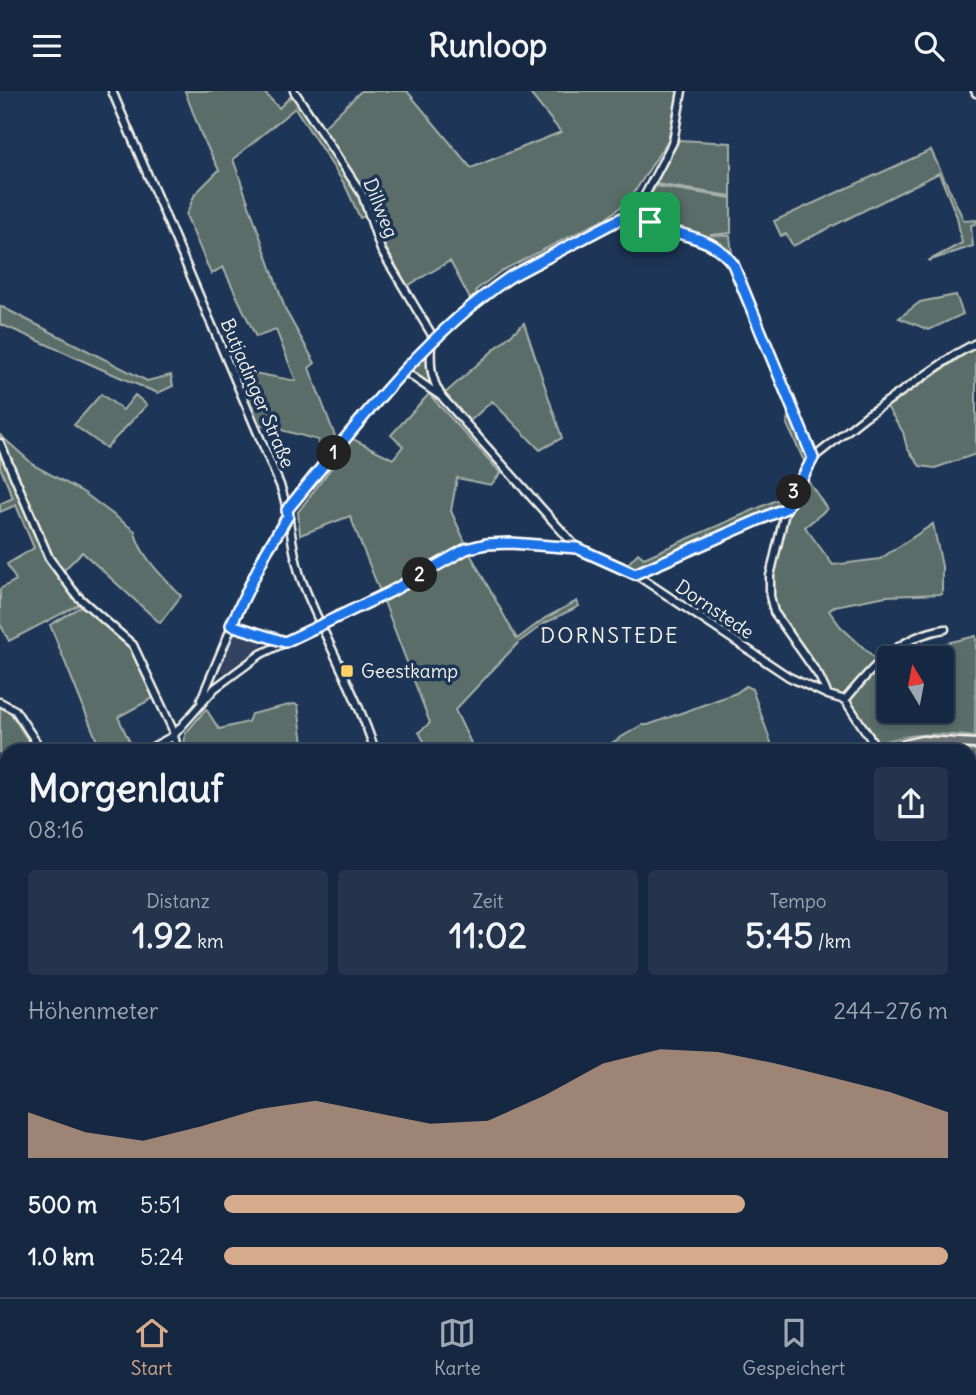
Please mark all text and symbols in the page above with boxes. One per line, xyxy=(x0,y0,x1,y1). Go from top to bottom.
text: Runloop xyxy=(429,25,547,66)
icon: menu xyxy=(28,27,66,65)
icon: search xyxy=(910,27,948,65)
street label: Dillweg xyxy=(358,175,404,241)
pin xyxy=(620,192,680,252)
icon: arrive xyxy=(631,203,669,241)
street label: Butjadinger Straße xyxy=(216,315,300,471)
pin: 1 xyxy=(316,435,352,471)
text: 1 xyxy=(330,440,337,464)
pin: 3 xyxy=(776,475,812,509)
text: 3 xyxy=(788,479,799,503)
pin: 2 xyxy=(402,557,438,593)
text: 2 xyxy=(414,562,425,586)
street label: Dornstede xyxy=(671,574,759,644)
district label: DORNSTEDE xyxy=(540,622,680,649)
north arrow xyxy=(877,646,954,723)
map controls xyxy=(877,646,954,723)
place label: Geestkamp xyxy=(361,659,458,683)
marker: Geestkamp xyxy=(339,663,355,679)
text: Morgenlauf xyxy=(28,765,223,812)
button: share xyxy=(874,767,948,841)
text: 08:16 xyxy=(28,815,84,844)
text: Distanz xyxy=(146,889,210,913)
text: Zeit xyxy=(473,889,504,913)
text: Tempo xyxy=(769,889,827,913)
text: 1.92 xyxy=(132,913,193,957)
text: 11:02 xyxy=(449,913,527,957)
text: 5:45 xyxy=(745,913,813,957)
text: km xyxy=(193,929,224,953)
text: /km xyxy=(813,929,851,953)
text: Höhenmeter xyxy=(28,996,158,1025)
text: 244–276 m xyxy=(834,996,948,1025)
text: 500 m xyxy=(28,1190,97,1219)
text: 5:51 xyxy=(140,1190,181,1219)
text: 1.0 km xyxy=(28,1242,94,1271)
text: 5:24 xyxy=(140,1242,184,1271)
tab: Start xyxy=(131,1314,172,1380)
tab: Karte xyxy=(434,1314,481,1380)
tab: Gespeichert xyxy=(742,1314,845,1380)

